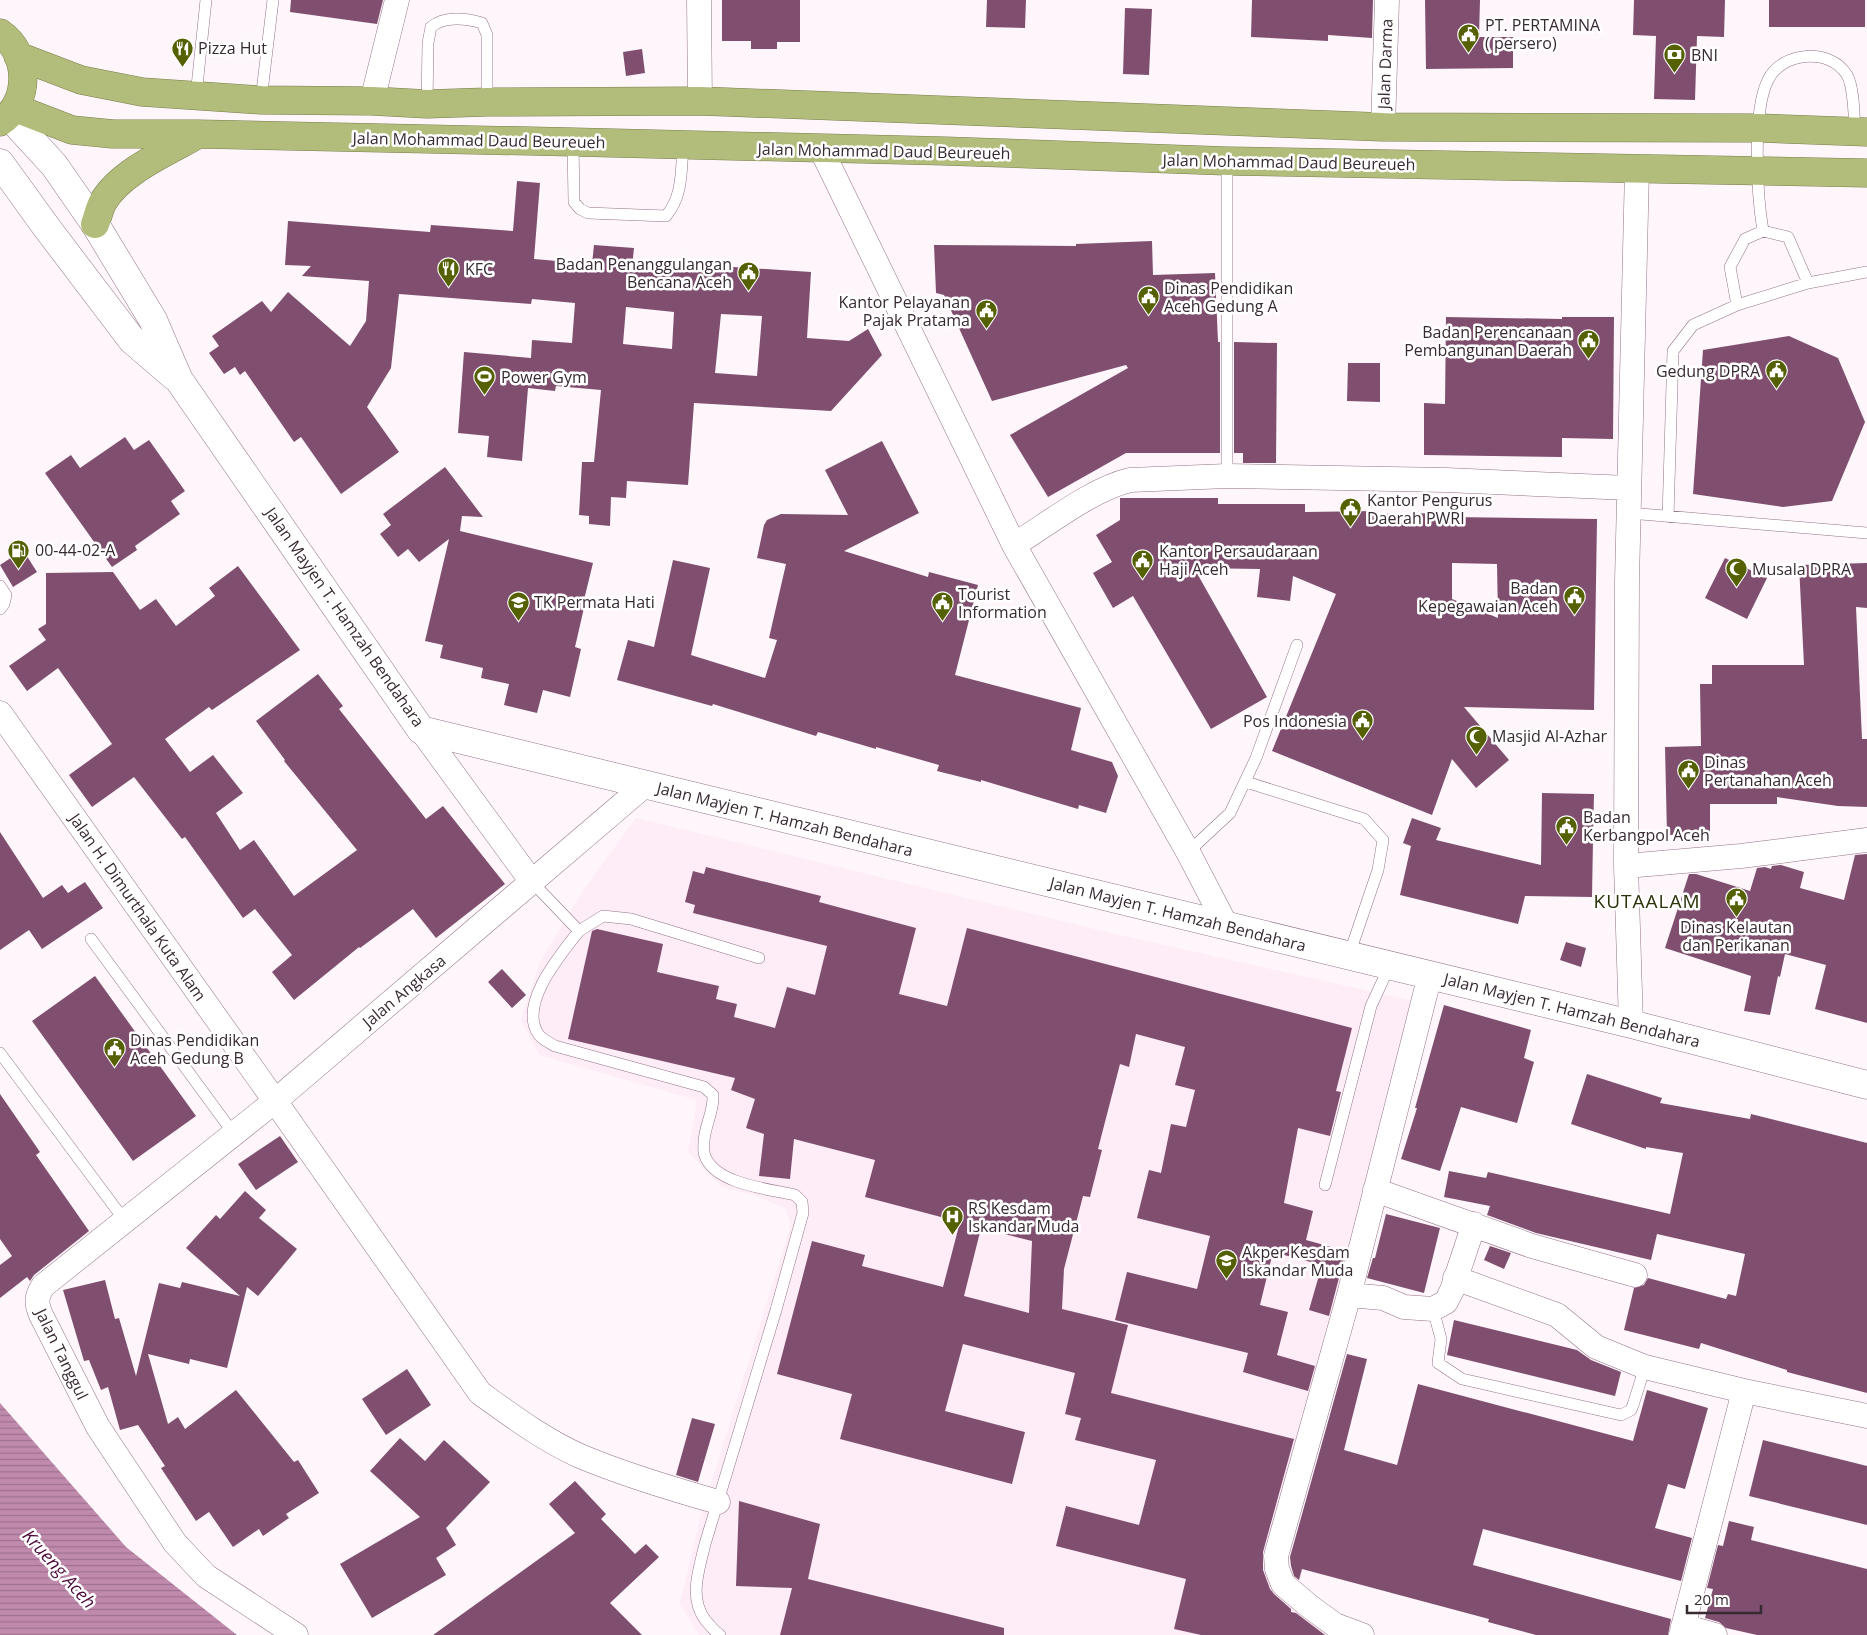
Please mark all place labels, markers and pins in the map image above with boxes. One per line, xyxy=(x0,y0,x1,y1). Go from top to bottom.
place label: PT. PERTAMINA ( persero) xyxy=(1485,14,1601,54)
public building icon: PT. PERTAMINA ( persero) xyxy=(1457,22,1481,53)
restaurant icon: Pizza Hut xyxy=(170,36,194,67)
place label: Pizza Hut xyxy=(198,37,267,59)
bank icon: BNI xyxy=(1663,43,1687,74)
place label: BNI xyxy=(1691,44,1718,66)
place label: Badan Penanggulangan Bencana Aceh xyxy=(556,253,732,293)
restaurant icon: KFC xyxy=(437,257,461,288)
place label: KFC xyxy=(465,258,493,280)
public building icon: Badan Penanggulangan Bencana Aceh xyxy=(736,261,760,292)
place label: Dinas Pendidikan Aceh Gedung A xyxy=(1164,277,1293,317)
public building icon: Dinas Pendidikan Aceh Gedung A xyxy=(1136,285,1160,316)
place label: Kantor Pelayanan Pajak Pratama xyxy=(839,291,970,331)
public building icon: Kantor Pelayanan Pajak Pratama xyxy=(974,299,998,330)
place label: Badan Perencanaan Pembangunan Daerah xyxy=(1404,321,1572,361)
public building icon: Badan Perencanaan Pembangunan Daerah xyxy=(1576,329,1600,360)
public building icon: Gedung DPRA xyxy=(1764,359,1788,390)
place label: Gedung DPRA xyxy=(1656,360,1761,382)
sports icon: Power Gym xyxy=(473,365,497,396)
place label: Power Gym xyxy=(501,366,587,388)
place label: Kantor Pengurus Daerah PWRI xyxy=(1367,489,1492,529)
public building icon: Kantor Pengurus Daerah PWRI xyxy=(1339,497,1363,528)
fuel station icon: 00-44-02-A xyxy=(7,538,31,569)
place label: 00-44-02-A xyxy=(35,539,116,561)
place label: Kantor Persaudaraan Haji Aceh xyxy=(1159,540,1318,580)
public building icon: Kantor Persaudaraan Haji Aceh xyxy=(1131,548,1155,579)
mosque icon: Musala DPRA xyxy=(1724,557,1748,588)
place label: Musala DPRA xyxy=(1752,558,1852,580)
place label: Badan Kepegawaian Aceh xyxy=(1418,577,1558,617)
place label: Tourist Information xyxy=(958,583,1047,623)
public building icon: Badan Kepegawaian Aceh xyxy=(1562,585,1586,616)
school or university icon: TK Permata Hati xyxy=(506,590,530,621)
place label: TK Permata Hati xyxy=(534,591,655,613)
public building icon: Tourist Information xyxy=(930,591,954,622)
public building icon: Pos Indonesia xyxy=(1351,709,1375,740)
place label: Pos Indonesia xyxy=(1243,710,1347,732)
mosque icon: Masjid Al-Azhar xyxy=(1464,724,1488,755)
place label: Masjid Al-Azhar xyxy=(1492,725,1608,747)
place label: Dinas Pertanahan Aceh xyxy=(1704,751,1832,791)
public building icon: Dinas Pertanahan Aceh xyxy=(1676,759,1700,790)
place label: Badan Kerbangpol Aceh xyxy=(1583,806,1710,846)
public building icon: Badan Kerbangpol Aceh xyxy=(1555,814,1579,845)
public building icon: Dinas Kelautan dan Perikanan xyxy=(1724,886,1748,917)
place label: Dinas Kelautan dan Perikanan xyxy=(1680,916,1792,956)
place label: Dinas Pendidikan Aceh Gedung B xyxy=(130,1029,259,1069)
public building icon: Dinas Pendidikan Aceh Gedung B xyxy=(102,1037,126,1068)
place label: RS Kesdam Iskandar Muda xyxy=(968,1197,1079,1237)
hospital icon: RS Kesdam Iskandar Muda xyxy=(940,1205,964,1236)
place label: Akper Kesdam Iskandar Muda xyxy=(1242,1241,1353,1281)
school or university icon: Akper Kesdam Iskandar Muda xyxy=(1214,1249,1238,1280)

